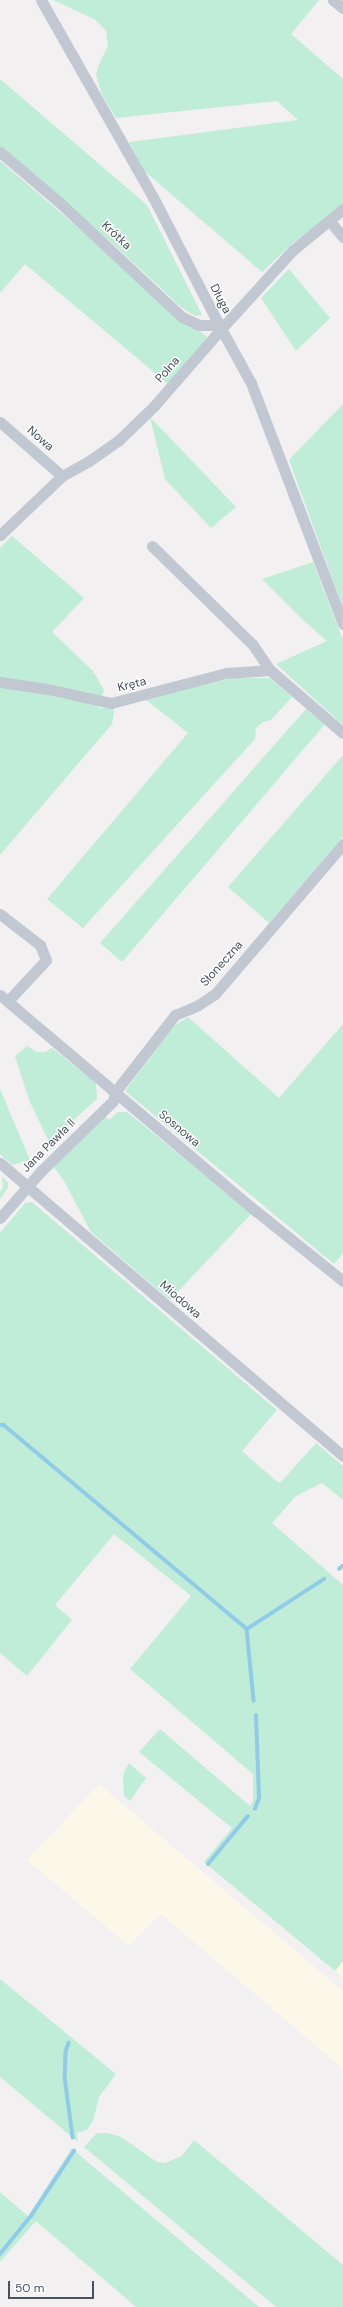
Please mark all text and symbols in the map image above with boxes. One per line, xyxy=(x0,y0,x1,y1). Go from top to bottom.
street label: Krótka xyxy=(98,219,134,253)
street label: Długa xyxy=(206,282,234,316)
street label: Polna xyxy=(153,354,183,386)
street label: Nowa xyxy=(24,424,56,454)
street label: Kręta xyxy=(116,674,148,696)
street label: Słoneczna xyxy=(198,938,246,990)
street label: Sosnowa xyxy=(155,1108,203,1150)
street label: Jana Pawła II xyxy=(19,1116,79,1176)
street label: Miodowa xyxy=(156,1278,204,1322)
scale bar xyxy=(10,2273,96,2299)
text: 50 m xyxy=(15,2280,44,2296)

